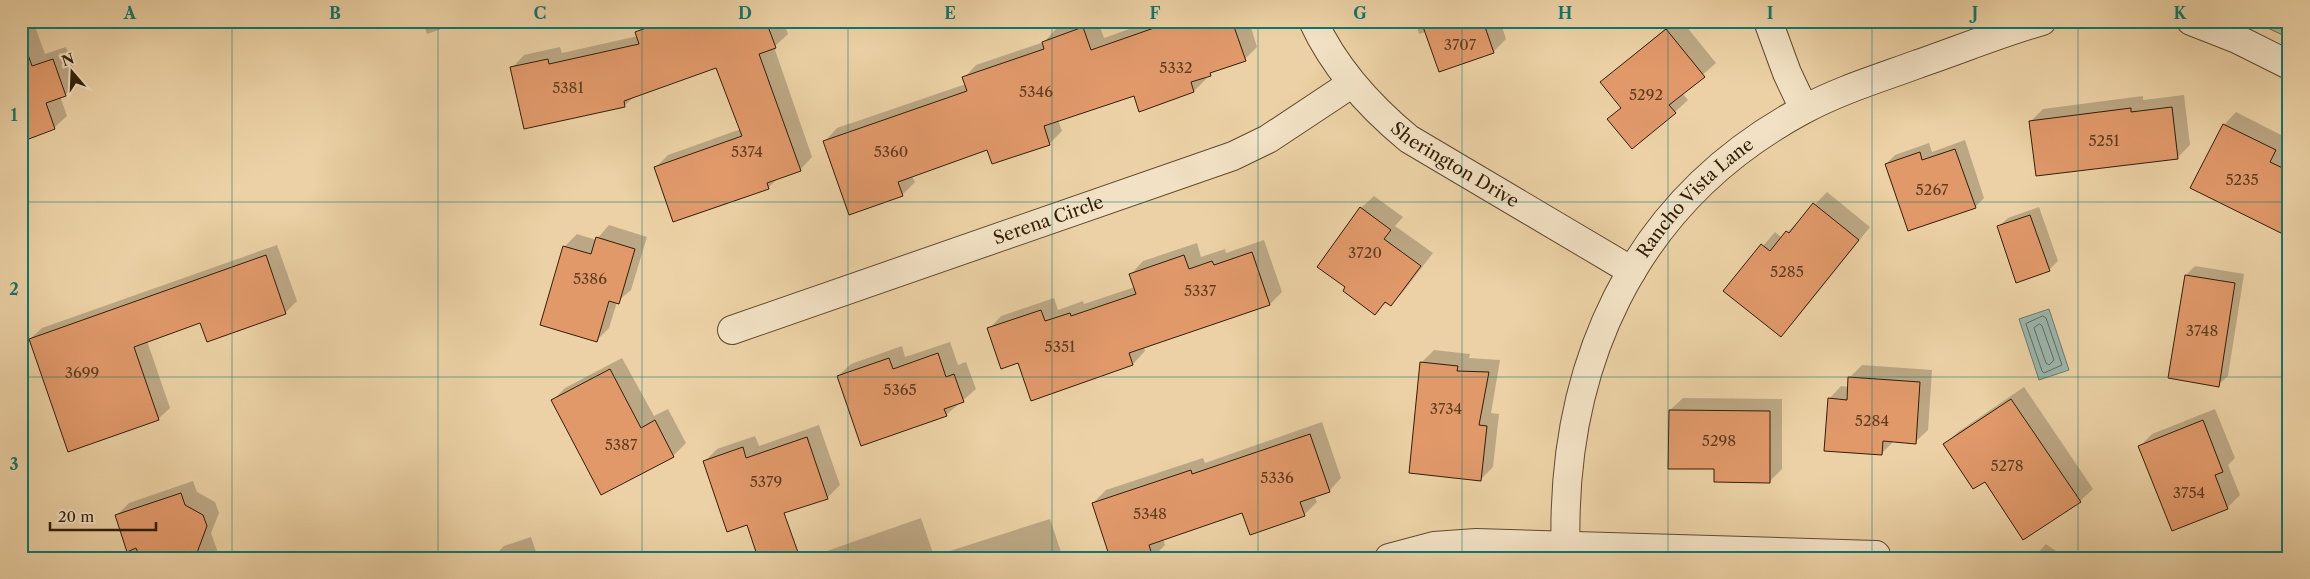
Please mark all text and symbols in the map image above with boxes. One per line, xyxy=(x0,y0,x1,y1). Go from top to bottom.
text: A xyxy=(123,3,137,23)
text: B xyxy=(329,3,341,23)
text: C xyxy=(534,3,546,23)
text: D xyxy=(738,3,752,23)
text: E xyxy=(944,3,956,23)
text: F xyxy=(1150,3,1161,23)
text: G xyxy=(1353,3,1367,23)
text: H xyxy=(1558,3,1572,23)
text: I xyxy=(1767,3,1774,23)
text: J xyxy=(1969,3,1978,23)
text: K xyxy=(2174,3,2188,23)
house number: 3707 xyxy=(1444,35,1477,54)
north arrow xyxy=(48,48,98,98)
text: N xyxy=(59,49,76,70)
house number: 5332 xyxy=(1159,58,1193,77)
house number: 5381 xyxy=(552,78,584,97)
house number: 5346 xyxy=(1019,82,1053,101)
house number: 5292 xyxy=(1629,85,1663,104)
text: 1 xyxy=(10,105,18,125)
street label: Sherington Drive xyxy=(1386,117,1523,213)
house number: 5251 xyxy=(2088,131,2120,150)
street label: Rancho Vista Lane xyxy=(1632,133,1758,262)
house number: 5374 xyxy=(731,142,763,161)
house number: 5360 xyxy=(874,142,908,161)
house number: 5235 xyxy=(2225,170,2259,189)
house number: 5267 xyxy=(1916,180,1949,199)
street label: Serena Circle xyxy=(990,191,1107,249)
house number: 3720 xyxy=(1348,243,1382,262)
house number: 5285 xyxy=(1770,262,1804,281)
house number: 5386 xyxy=(573,269,607,288)
text: 2 xyxy=(9,279,19,299)
house number: 5337 xyxy=(1184,281,1217,300)
house number: 3748 xyxy=(2186,321,2218,340)
house number: 5351 xyxy=(1045,337,1076,356)
house number: 3699 xyxy=(65,363,99,382)
house number: 5365 xyxy=(883,380,917,399)
house number: 3734 xyxy=(1430,399,1462,418)
house number: 5284 xyxy=(1855,411,1889,430)
house number: 5298 xyxy=(1702,431,1736,450)
house number: 5387 xyxy=(605,435,638,454)
text: 3 xyxy=(9,454,19,474)
house number: 5278 xyxy=(1990,456,2024,475)
house number: 5336 xyxy=(1260,468,1294,487)
house number: 5379 xyxy=(750,472,782,491)
house number: 3754 xyxy=(2173,483,2205,502)
scale bar xyxy=(50,499,156,531)
house number: 5348 xyxy=(1133,504,1167,523)
text: 20 m xyxy=(58,507,94,526)

